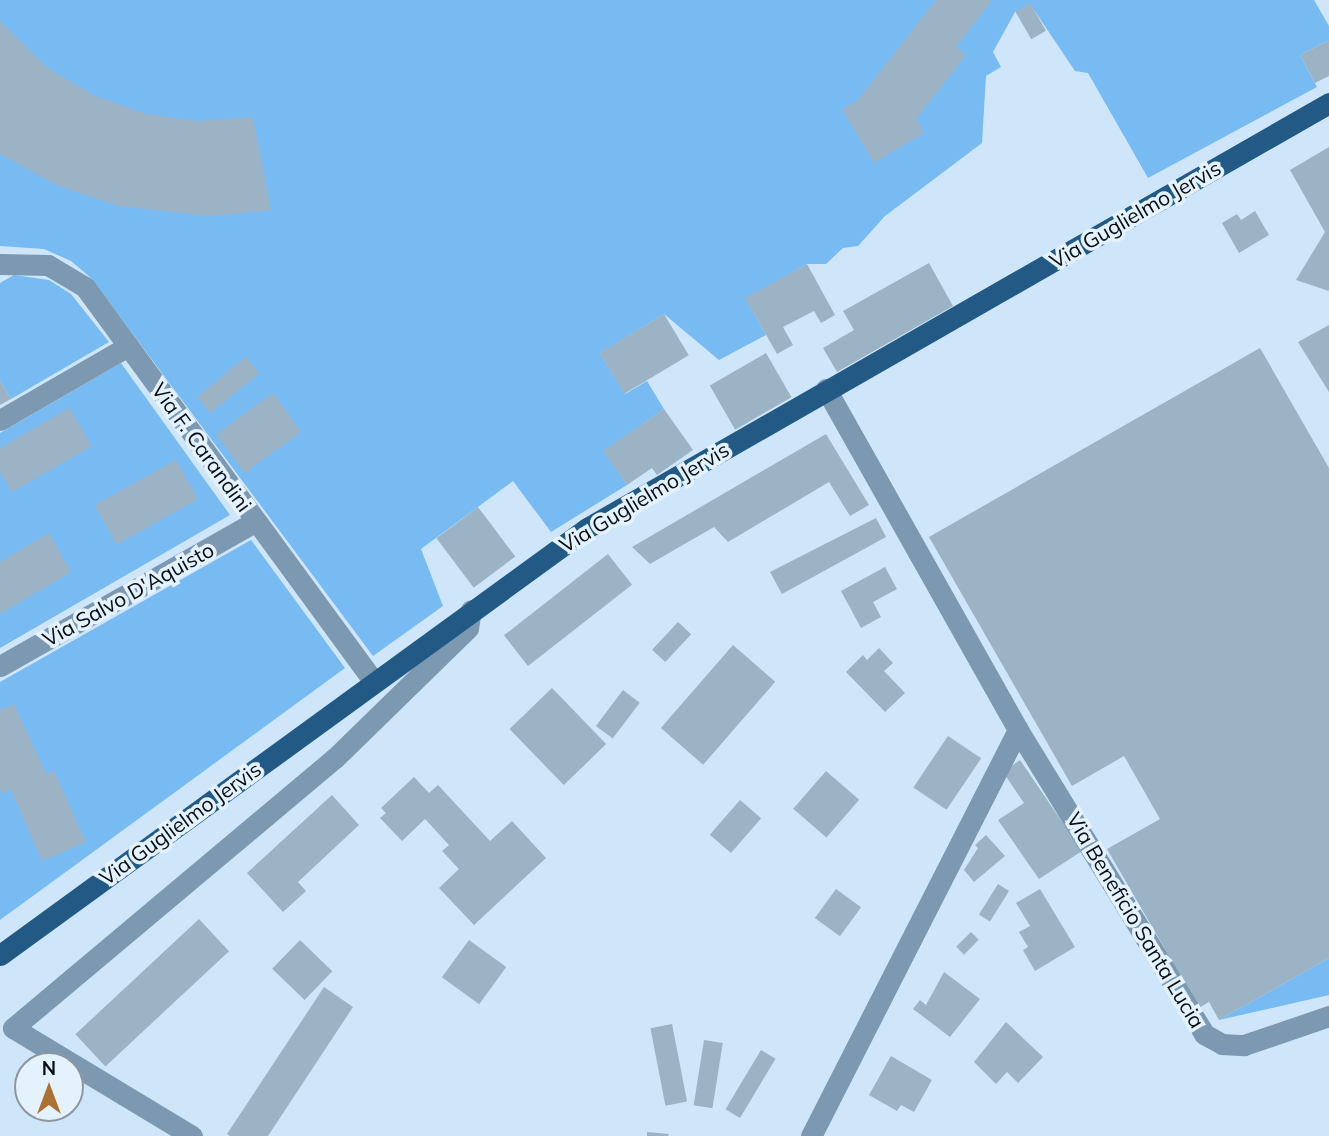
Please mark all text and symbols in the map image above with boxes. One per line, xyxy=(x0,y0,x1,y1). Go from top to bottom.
street label: Via Guglielmo Jervis xyxy=(1045,155,1225,273)
street label: Via F. Carandini xyxy=(147,378,257,516)
street label: Via Guglielmo Jervis xyxy=(555,436,733,558)
street label: Via Salvo D'Aquisto xyxy=(38,536,218,652)
street label: Via Guglielmo Jervis xyxy=(94,756,266,890)
street label: Via Beneficio Santa Lucia xyxy=(1062,808,1210,1032)
north arrow xyxy=(14,1052,84,1122)
text: N xyxy=(42,1056,56,1080)

